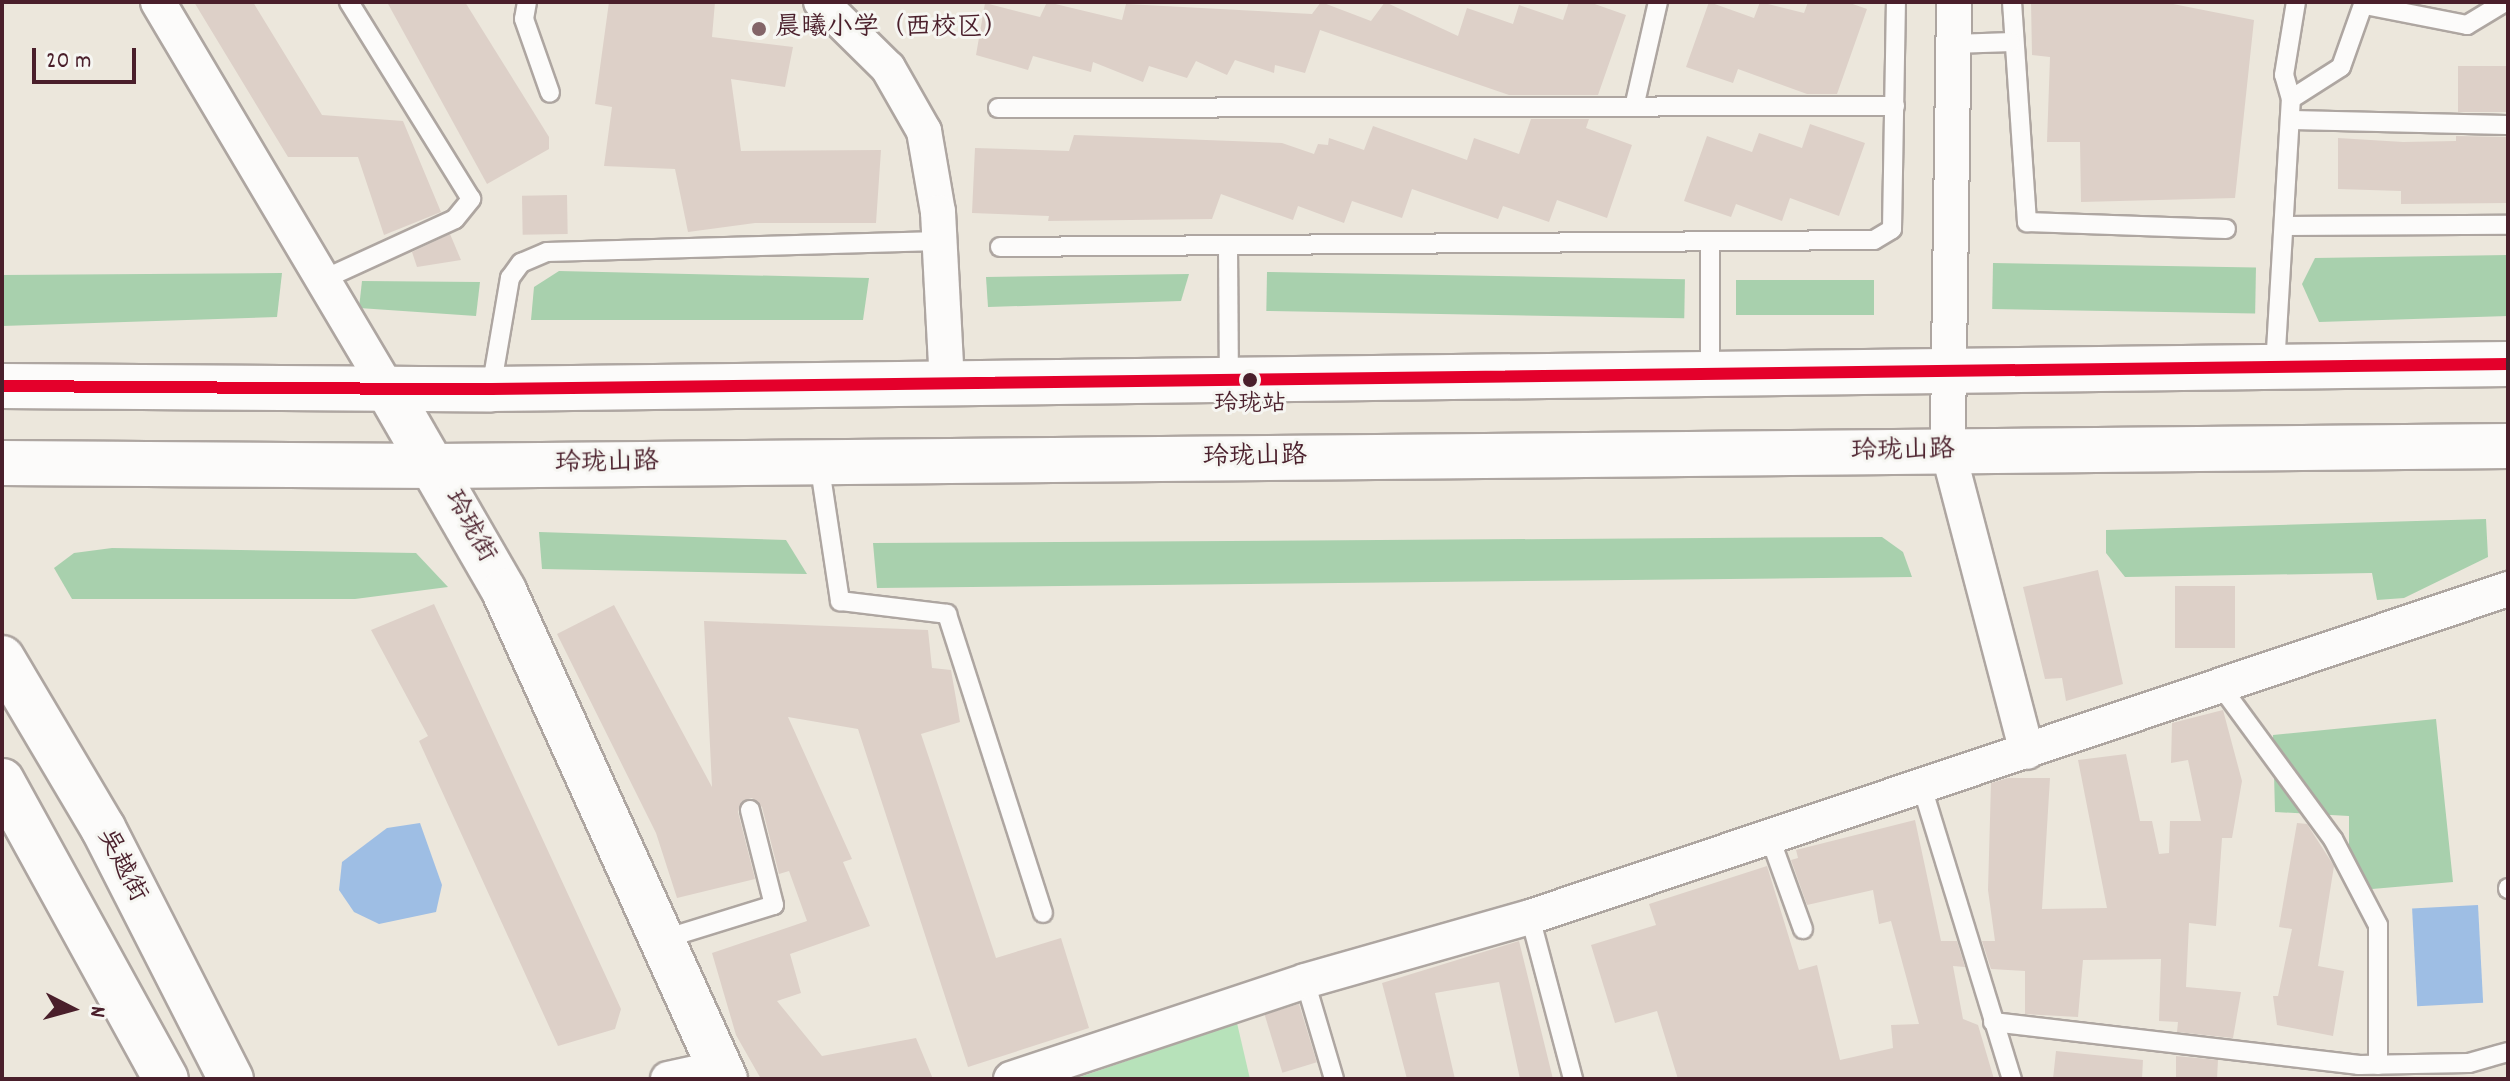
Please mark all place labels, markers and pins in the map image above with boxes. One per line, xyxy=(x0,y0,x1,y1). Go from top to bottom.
place label: 晨曦小学（西校区） xyxy=(775,13,1009,45)
marker: 晨曦小学（西校区） xyxy=(750,20,768,38)
marker: 玲珑站 xyxy=(1242,372,1258,388)
place label: 玲珑站 xyxy=(1214,392,1286,420)

